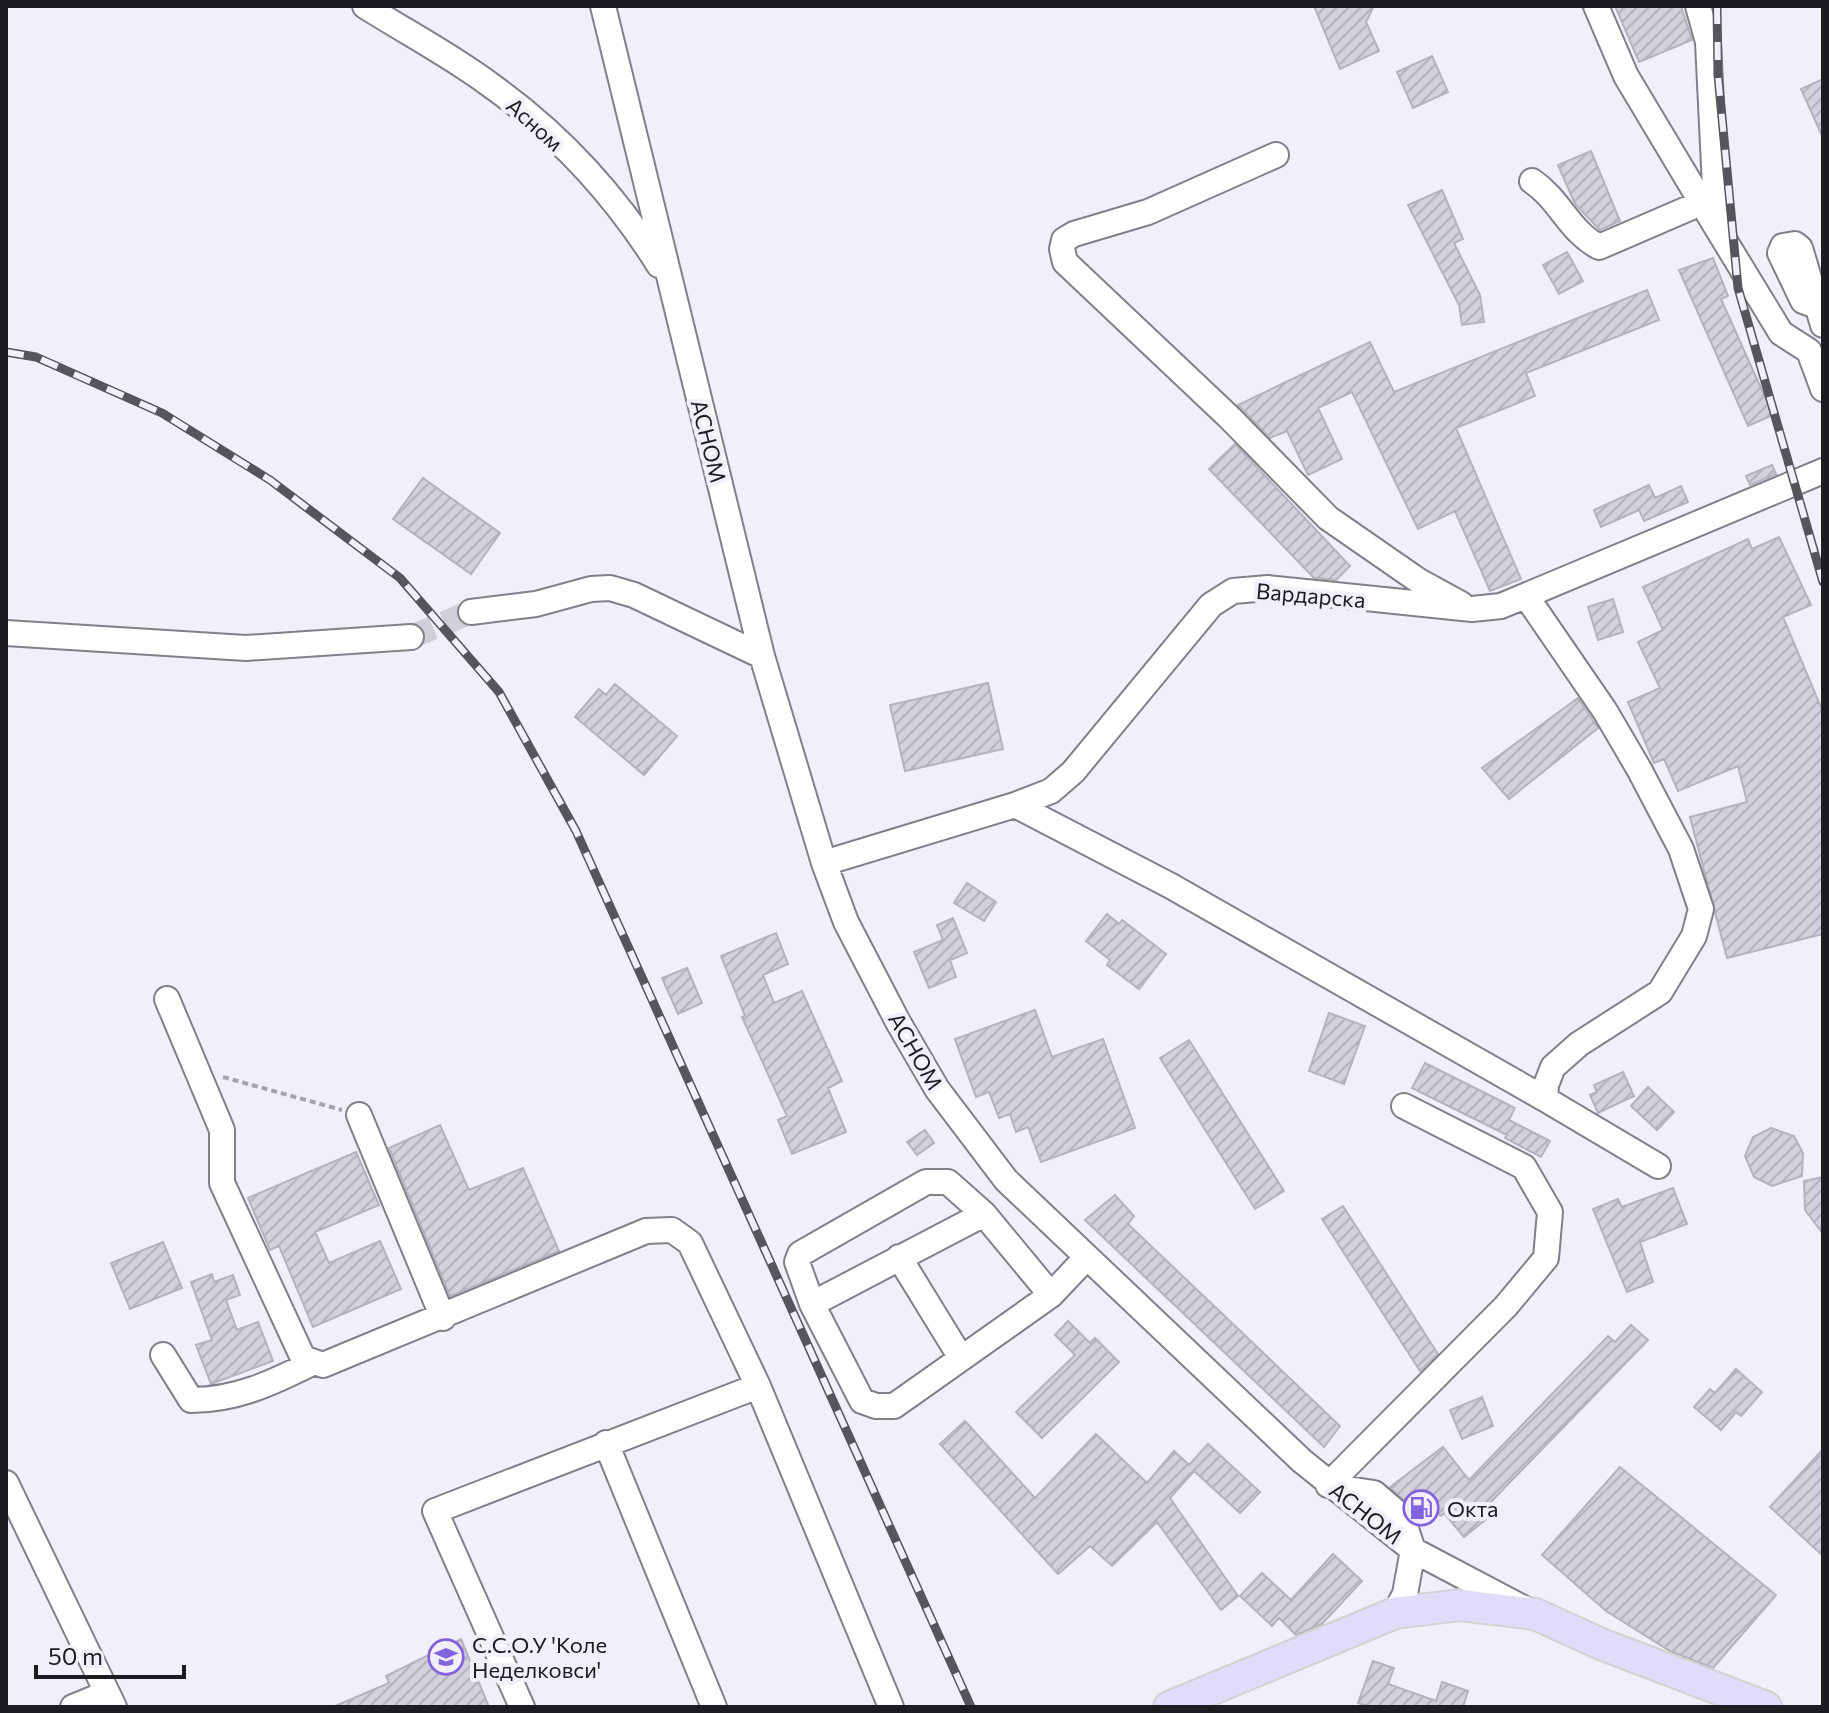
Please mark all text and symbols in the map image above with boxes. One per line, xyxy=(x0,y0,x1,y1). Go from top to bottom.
street label: Асном xyxy=(501,92,569,156)
street label: АСНОМ xyxy=(686,397,732,485)
street label: Вардарска xyxy=(1255,577,1367,613)
street label: АСНОМ xyxy=(883,1008,949,1094)
street label: АСНОМ xyxy=(1324,1476,1408,1550)
fuel station icon: Окта xyxy=(1402,1489,1440,1527)
place label: Окта xyxy=(1447,1495,1499,1522)
scale bar xyxy=(36,1629,184,1679)
place label: С.С.О.У 'Коле Неделковси' xyxy=(472,1631,607,1683)
school or university icon: С.С.О.У 'Коле Неделковси' xyxy=(427,1638,465,1676)
text: 50 m xyxy=(48,1641,103,1670)

